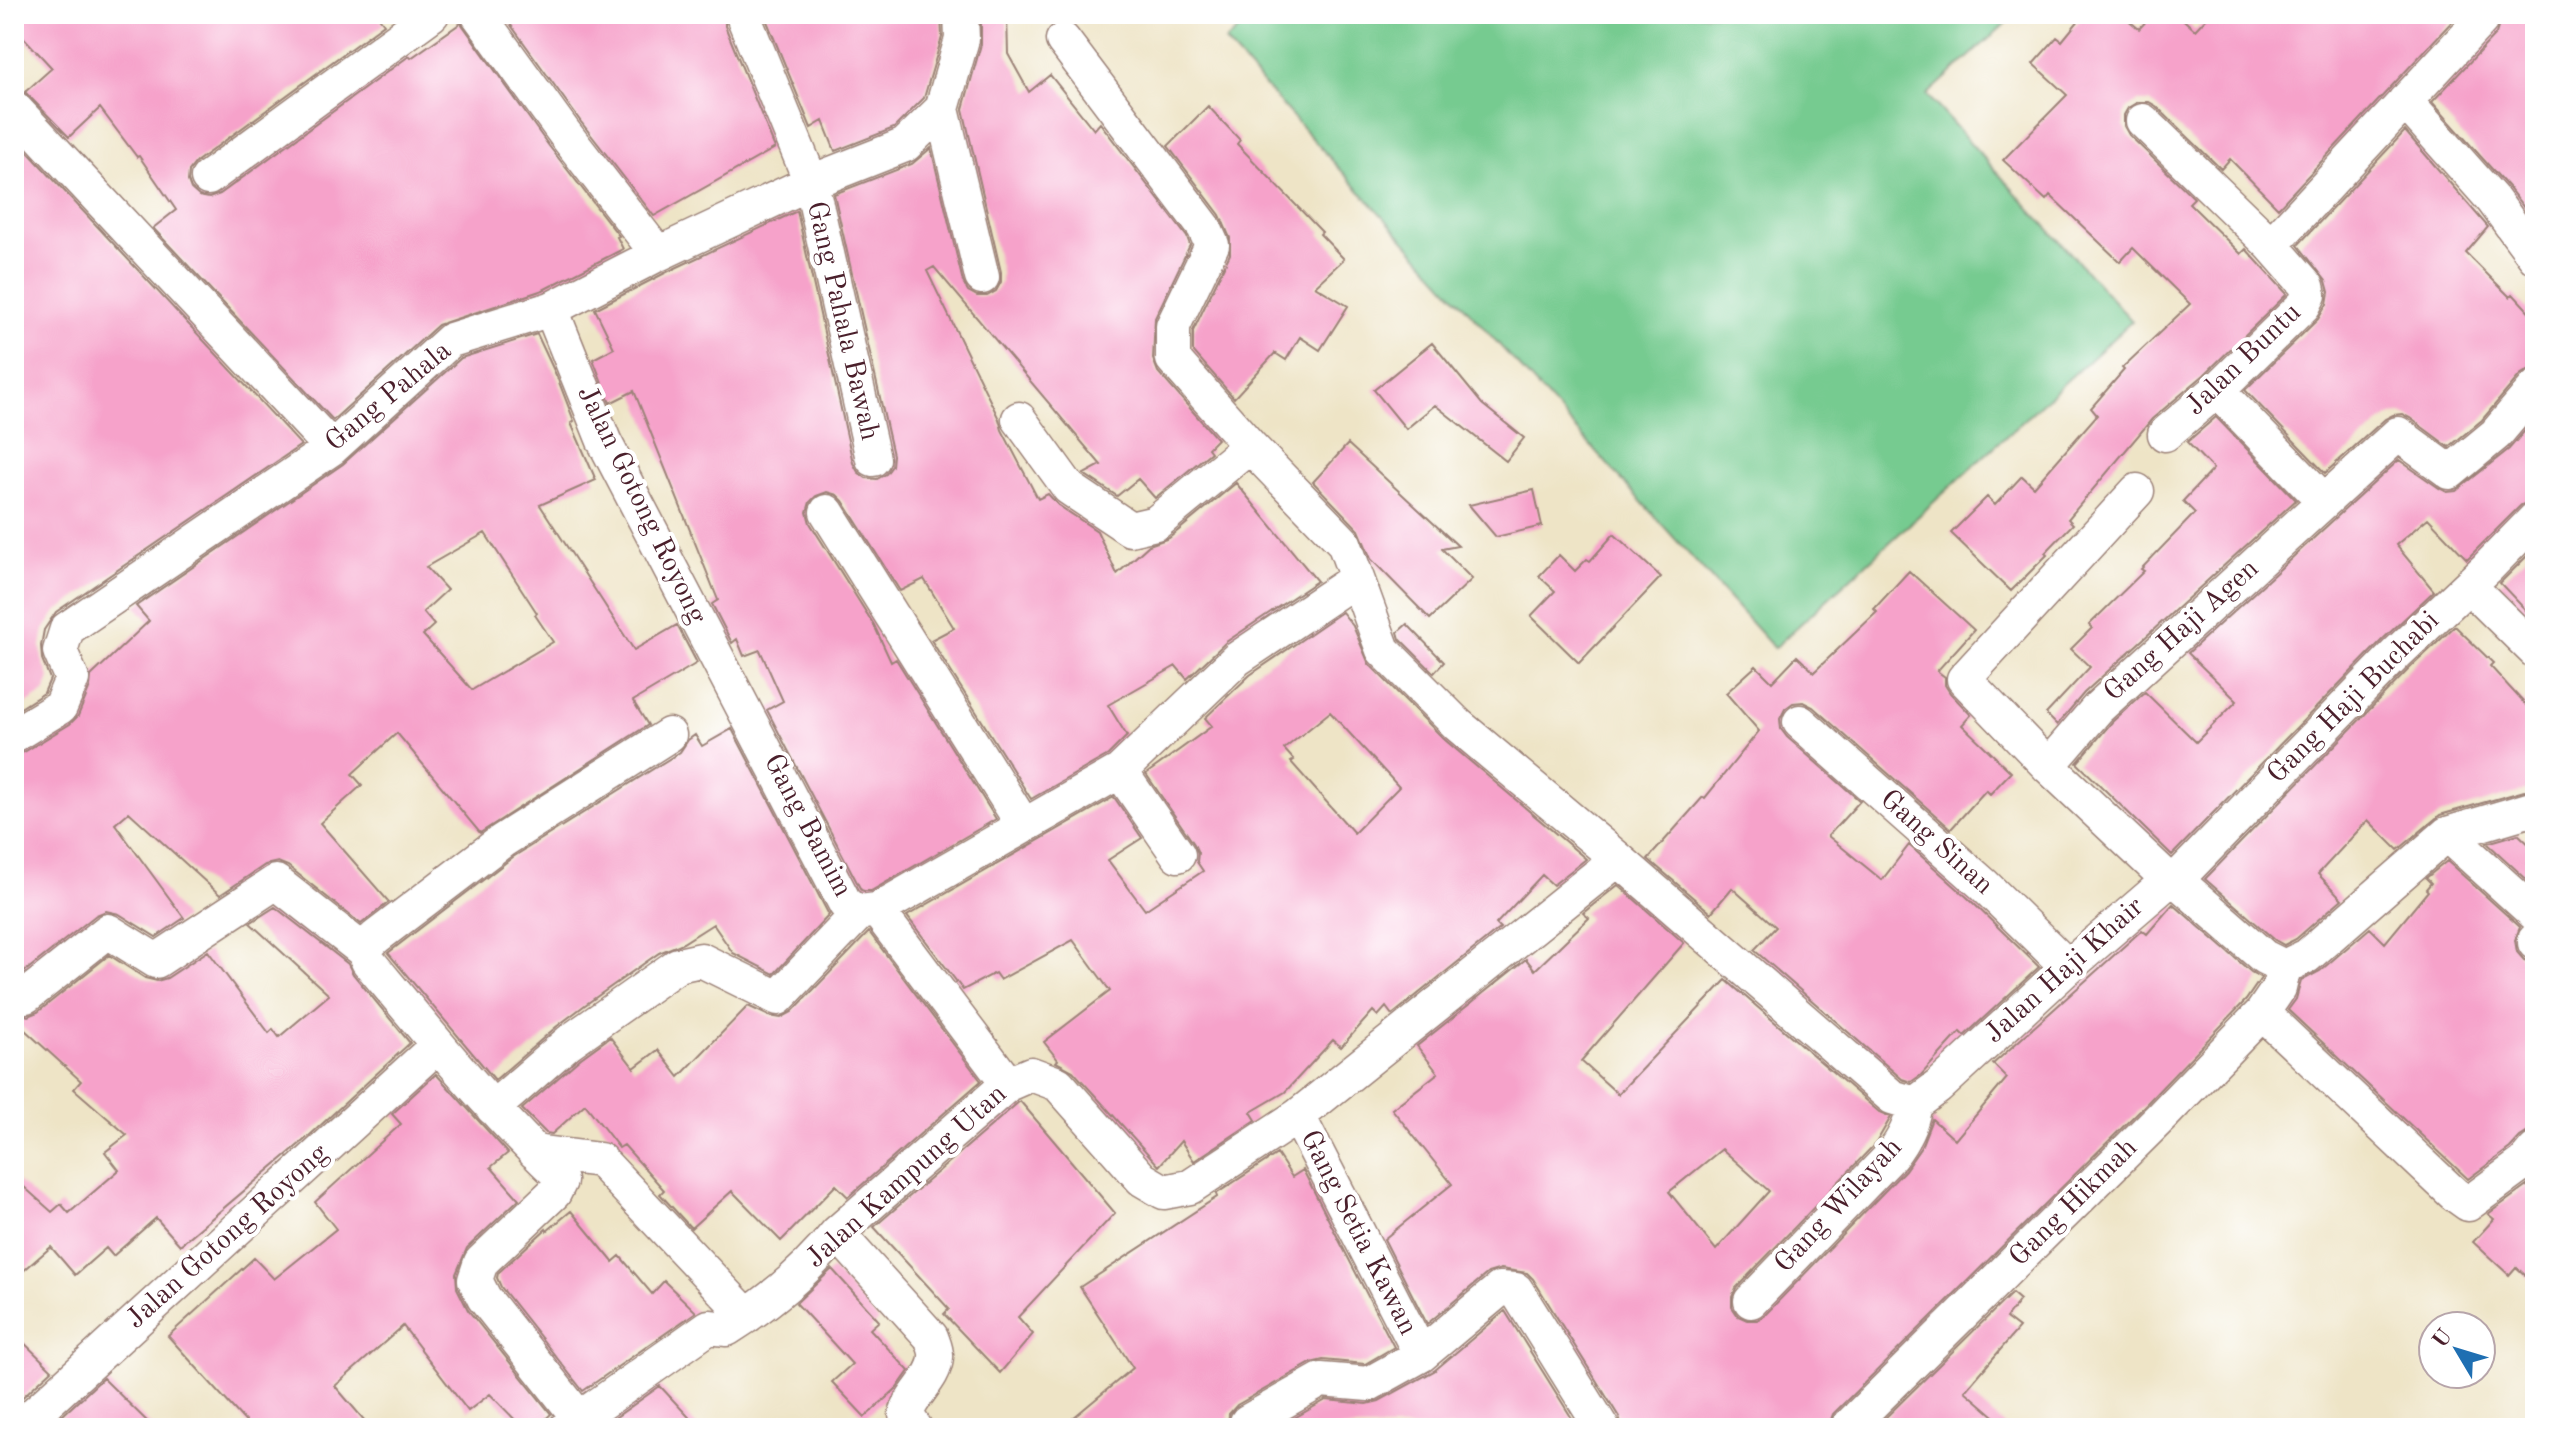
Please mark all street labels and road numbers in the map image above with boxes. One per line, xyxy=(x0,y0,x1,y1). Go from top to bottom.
street label: Gang Pahala Bawah xyxy=(801,199,883,443)
street label: Jalan Buntu xyxy=(2181,299,2307,421)
street label: Gang Pahala xyxy=(321,337,457,457)
street label: Jalan Gotong Royong xyxy=(571,382,711,628)
street label: Gang Haji Agen xyxy=(2099,555,2265,707)
street label: Gang Haji Buchabi xyxy=(2263,607,2445,789)
street label: Gang Bamim xyxy=(758,750,856,902)
street label: Gang Sinan xyxy=(1874,785,1998,901)
street label: Jalan Haji Khair xyxy=(1980,893,2150,1049)
street label: Jalan Kampung Utan xyxy=(802,1080,1012,1274)
street label: Gang Setia Kawan xyxy=(1294,1126,1422,1340)
street label: Gang Wilayah xyxy=(1770,1133,1908,1279)
street label: Gang Hikmah xyxy=(2005,1134,2143,1272)
street label: Jalan Gotong Royong xyxy=(122,1139,334,1335)

